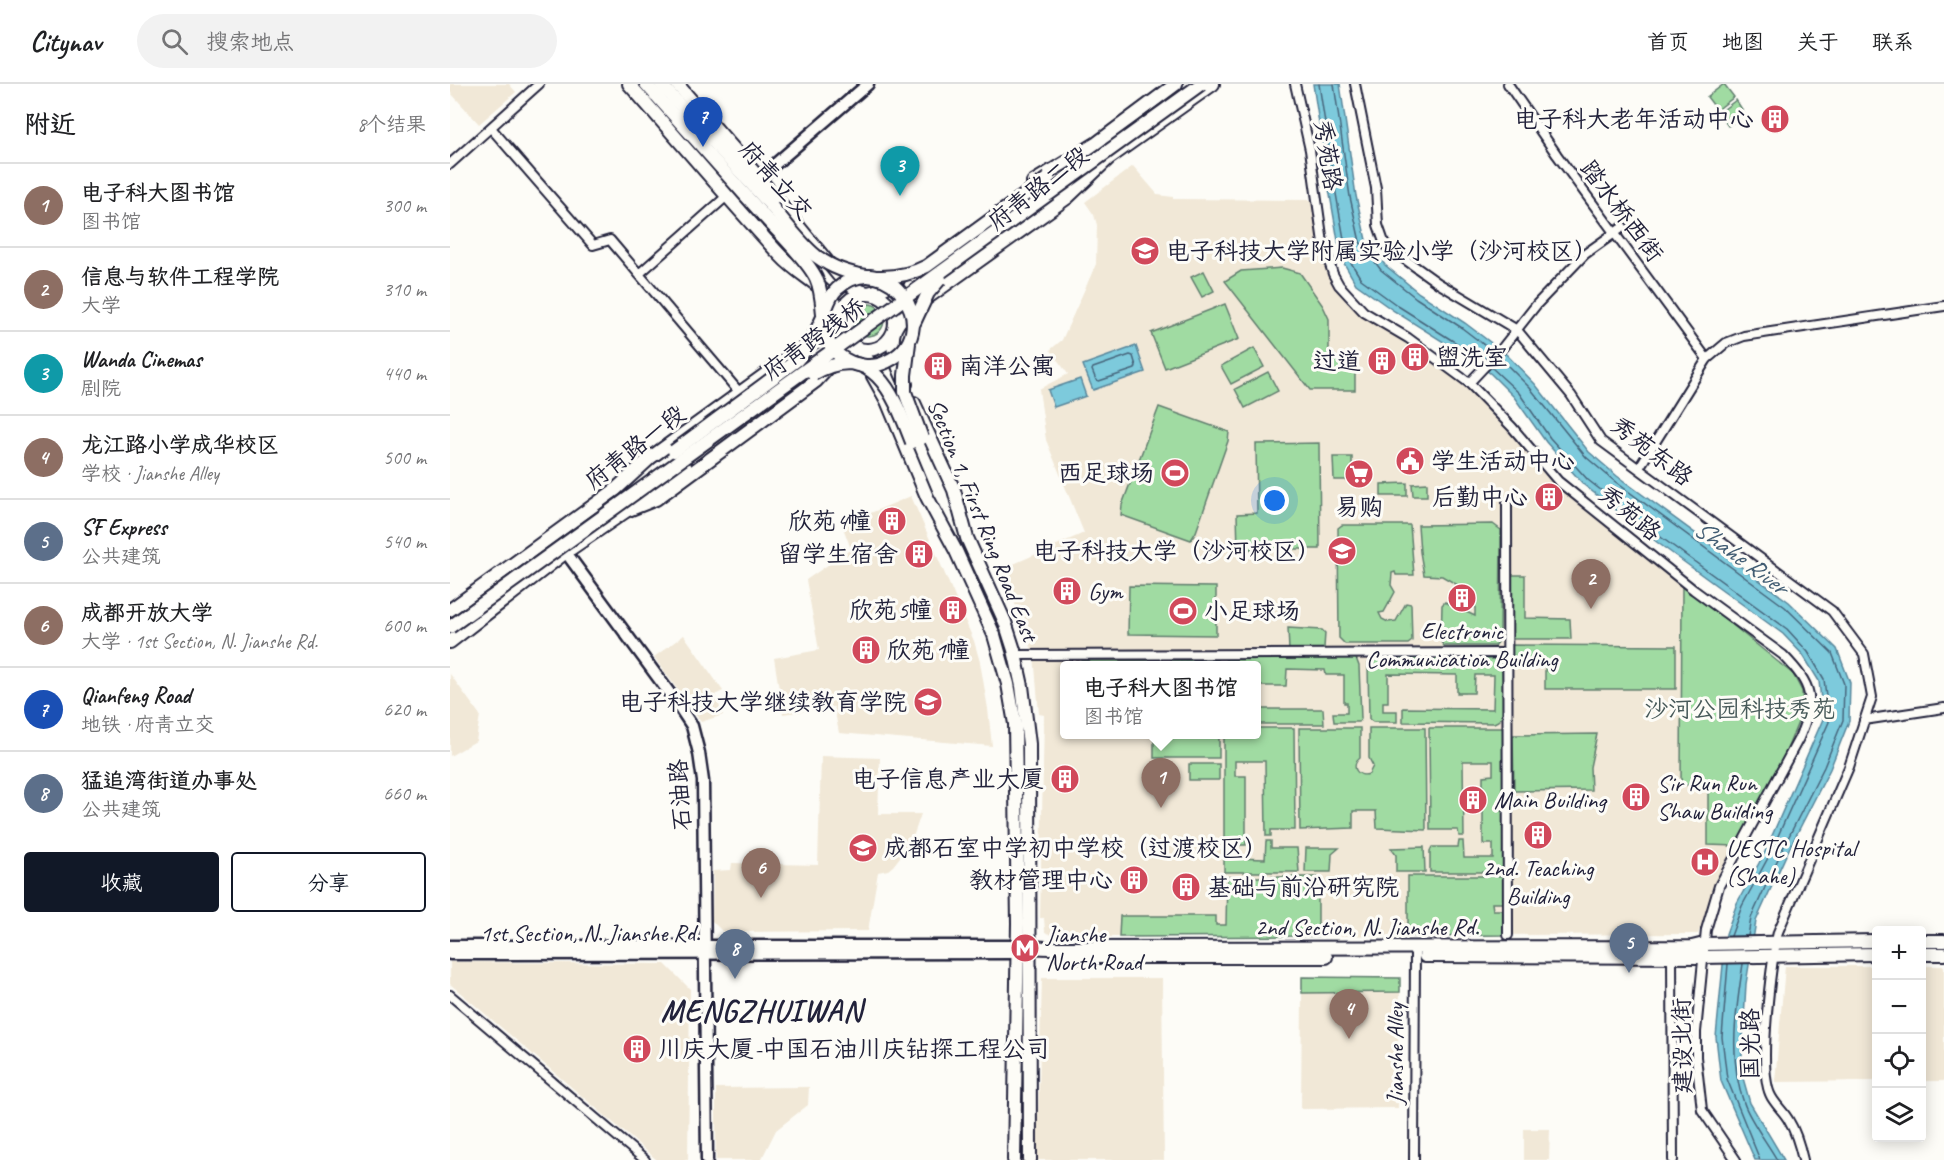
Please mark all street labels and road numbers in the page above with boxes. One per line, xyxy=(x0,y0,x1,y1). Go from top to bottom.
street label: 秀苑路 xyxy=(1308,117,1348,193)
street label: 府青立交 xyxy=(733,134,819,226)
street label: 府青路二段 xyxy=(981,139,1095,237)
street label: 踏水桥西街 xyxy=(1574,154,1670,268)
street label: 府青跨线桥 xyxy=(757,292,871,386)
street label: Section 1, First Ring Road East xyxy=(921,395,1046,647)
street label: 府青路一段 xyxy=(578,398,692,496)
street label: 秀苑东路 xyxy=(1605,410,1699,492)
street label: 秀苑路 xyxy=(1593,479,1667,547)
street label: 石油路 xyxy=(663,758,697,832)
street label: 2nd Section, N. Jianshe Rd. xyxy=(1255,912,1479,942)
street label: 1st Section, N. Jianshe Rd. xyxy=(480,918,700,948)
street label: 建设北街 xyxy=(1666,998,1698,1094)
street label: Jianshe Alley xyxy=(1380,1002,1410,1106)
street label: 国光路 xyxy=(1735,1008,1765,1080)

